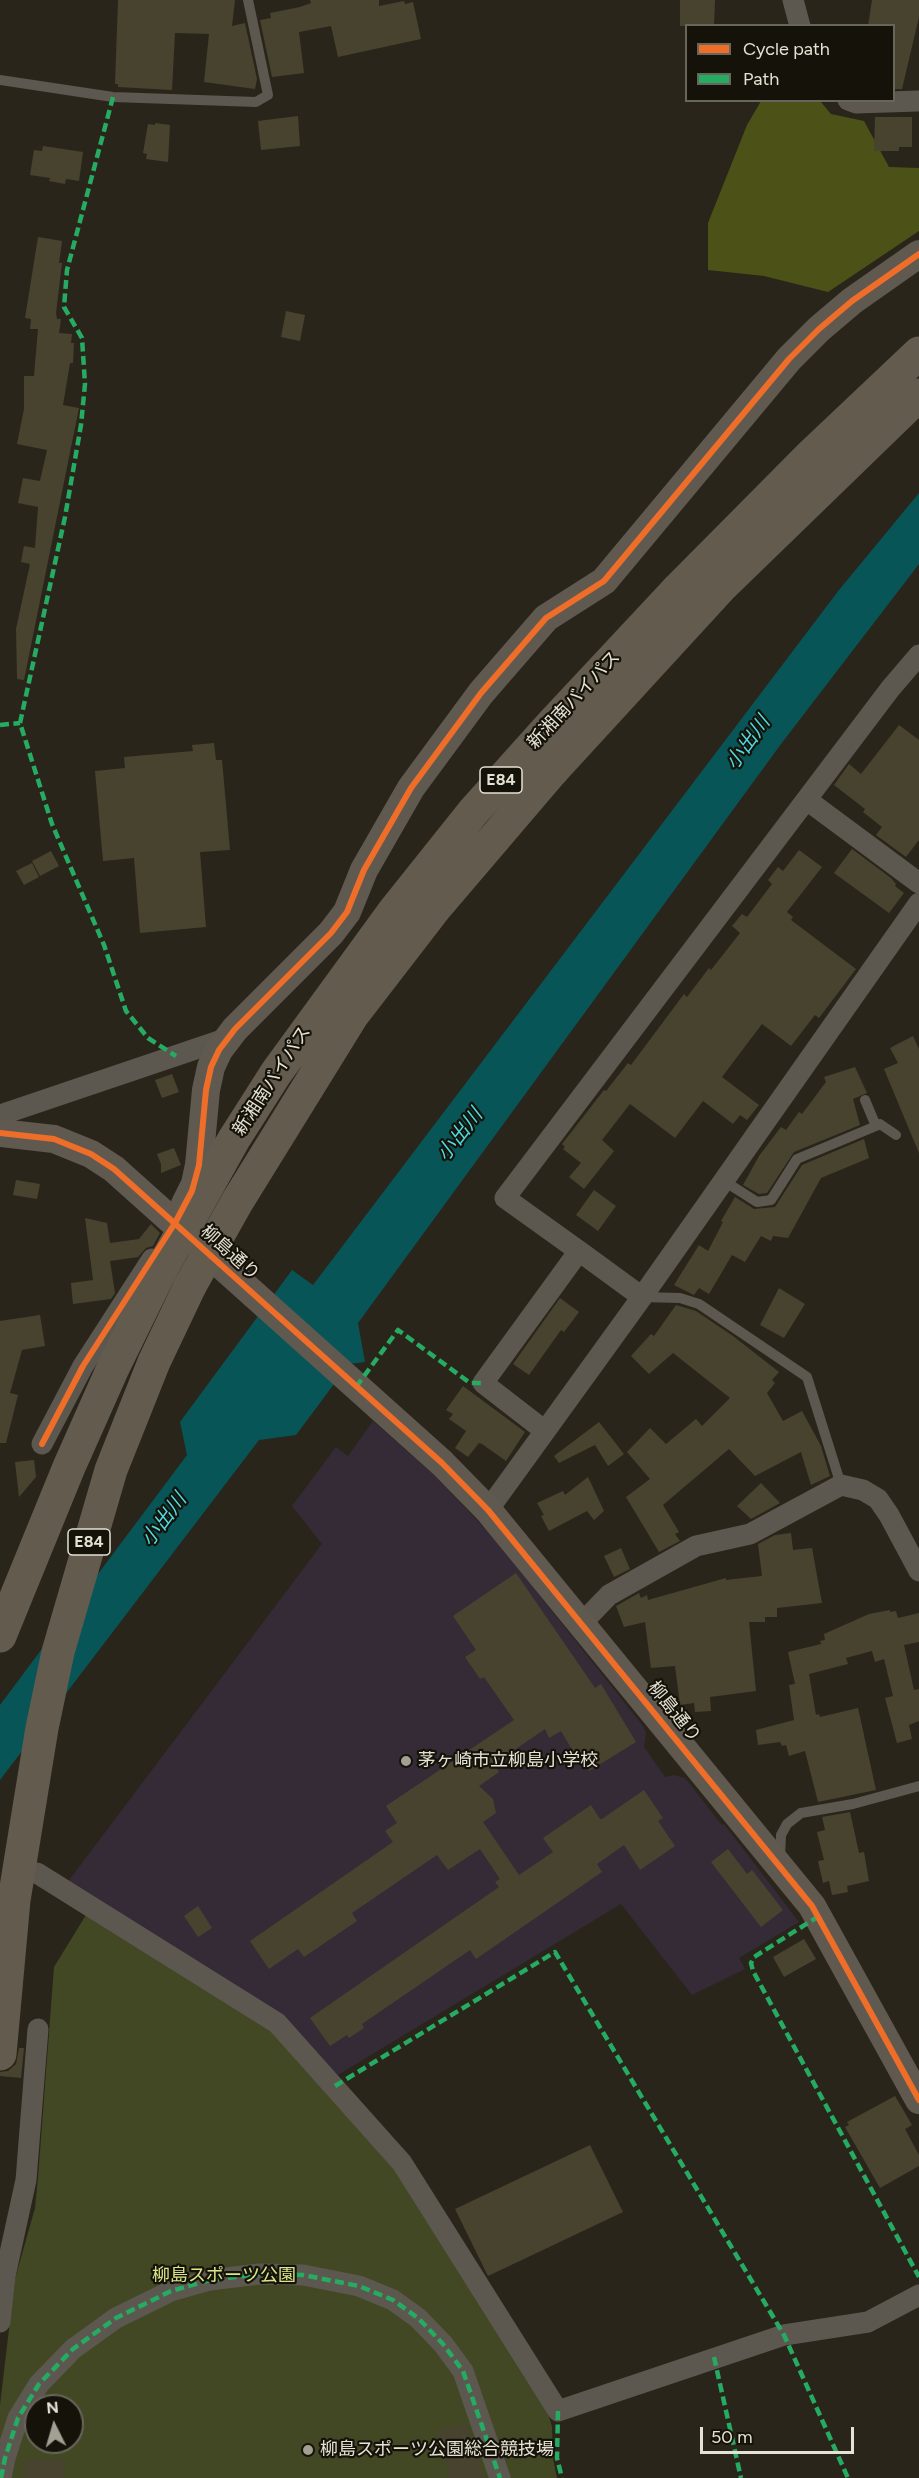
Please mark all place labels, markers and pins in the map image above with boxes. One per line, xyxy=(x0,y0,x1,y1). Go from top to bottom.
place label: 茅ヶ崎市立柳島小学校 xyxy=(418,1750,598,1772)
marker: 茅ヶ崎市立柳島小学校 xyxy=(399,1754,413,1768)
place label: 柳島スポーツ公園総合競技場 xyxy=(320,2439,554,2461)
marker: 柳島スポーツ公園総合競技場 xyxy=(301,2443,315,2457)

